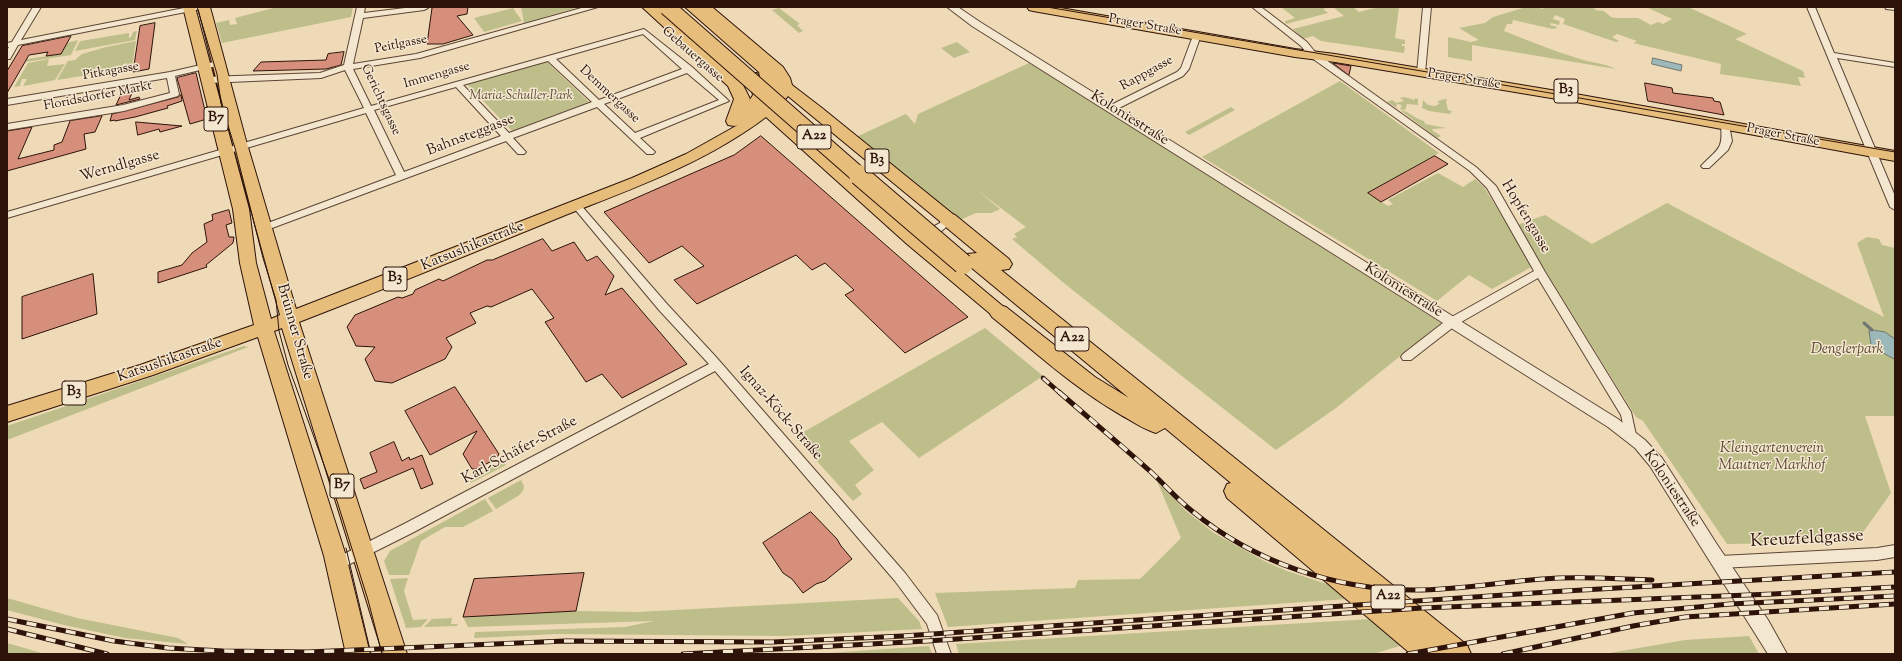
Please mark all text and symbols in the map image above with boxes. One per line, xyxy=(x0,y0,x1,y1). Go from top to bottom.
street label: Prager Straße xyxy=(1107,12,1183,40)
street label: Gebauergasse xyxy=(658,24,726,86)
street label: Peitlgasse xyxy=(373,32,429,58)
street label: Rappgasse xyxy=(1118,53,1176,95)
street label: Pitkagasse xyxy=(82,59,140,85)
street label: Immengasse xyxy=(402,59,472,93)
street label: Gerichtsgasse xyxy=(357,62,403,138)
street label: Demmergasse xyxy=(575,63,643,127)
street label: Prager Straße xyxy=(1426,67,1502,93)
street label: Floridsdorfer Markt xyxy=(43,79,153,115)
road number: B3 xyxy=(1554,79,1578,103)
street label: Koloniestraße xyxy=(1086,88,1172,150)
park label: Maria-Schuller-Park xyxy=(469,89,573,105)
road number: B7 xyxy=(204,107,228,131)
street label: Bahnsteggasse xyxy=(425,111,517,161)
street label: Prager Straße xyxy=(1745,121,1821,151)
road number: A22 xyxy=(797,125,831,149)
street label: Werndlgasse xyxy=(78,147,162,187)
road number: B3 xyxy=(865,149,889,173)
street label: Hopfengasse xyxy=(1496,177,1554,257)
street label: Katsushikastraße xyxy=(419,218,527,276)
street label: Koloniestraße xyxy=(1360,260,1446,322)
road number: B3 xyxy=(383,267,407,291)
street label: Brünner Straße xyxy=(272,282,316,382)
road number: A22 xyxy=(1055,327,1089,351)
street label: Katsushikastraße xyxy=(115,335,225,387)
park label: Denglerpark xyxy=(1811,341,1883,359)
street label: Ignaz-Köck-Straße xyxy=(734,363,826,465)
road number: B3 xyxy=(62,381,86,405)
street label: Karl-Schäfer-Straße xyxy=(459,413,581,489)
park label: Kleingartenverein Mautner Markhof xyxy=(1718,440,1826,475)
street label: Koloniestraße xyxy=(1639,447,1703,531)
road number: B7 xyxy=(330,474,354,498)
street label: Kreuzfeldgasse xyxy=(1750,526,1864,554)
road number: A22 xyxy=(1371,585,1405,609)

